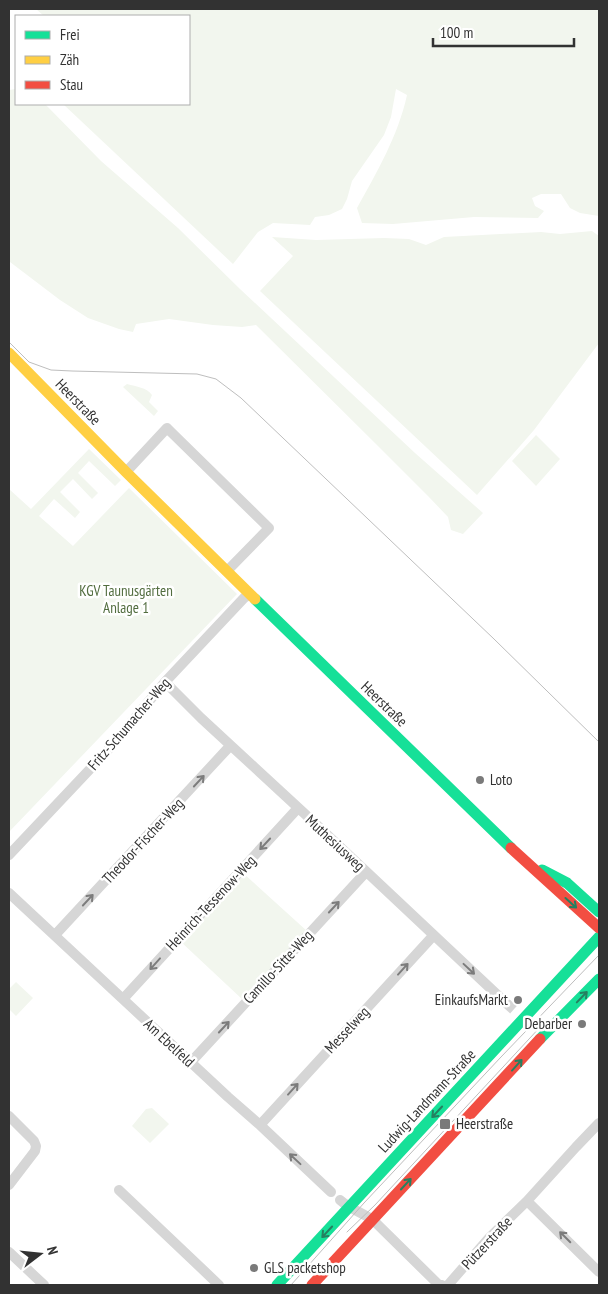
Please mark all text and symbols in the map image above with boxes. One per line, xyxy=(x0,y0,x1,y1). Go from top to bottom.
legend xyxy=(15,15,190,105)
scale bar xyxy=(433,15,574,47)
text: 100 m xyxy=(440,23,473,42)
text: Frei xyxy=(60,25,80,44)
text: Zäh xyxy=(60,50,79,69)
text: Stau xyxy=(60,75,83,94)
street label: Heerstraße xyxy=(52,374,105,429)
park label: KGV Taunusgärten Anlage 1 xyxy=(79,581,173,617)
street label: Fritz-Schumacher-Weg xyxy=(83,674,174,774)
street label: Heerstraße xyxy=(357,677,412,730)
place label: Loto xyxy=(490,770,513,789)
one-way arrow xyxy=(193,774,204,787)
marker: Loto xyxy=(474,774,486,786)
street label: Theodor-Fischer-Weg xyxy=(98,794,187,888)
street label: Muthesiusweg xyxy=(302,810,369,875)
one-way arrow xyxy=(259,838,271,850)
street label: Heinrich-Tessenow-Weg xyxy=(162,851,260,954)
one-way arrow xyxy=(82,893,94,906)
one-way arrow xyxy=(565,897,578,909)
one-way arrow xyxy=(328,900,340,913)
street label: Camillo-Sitte-Weg xyxy=(239,926,317,1007)
one-way arrow xyxy=(149,957,161,970)
one-way arrow xyxy=(397,963,408,976)
one-way arrow xyxy=(463,963,476,974)
place label: EinkaufsMarkt xyxy=(435,990,508,1009)
one-way arrow xyxy=(575,992,587,1004)
marker: EinkaufsMarkt xyxy=(512,994,524,1006)
street label: Messelweg xyxy=(320,1002,373,1057)
street label: Am Ebelfeld xyxy=(140,1014,199,1071)
place label: Debarber xyxy=(524,1014,573,1033)
marker: Debarber xyxy=(576,1018,588,1030)
one-way arrow xyxy=(218,1020,230,1033)
street label: Ludwig-Landmann-Straße xyxy=(374,1045,479,1156)
one-way arrow xyxy=(511,1059,523,1072)
one-way arrow xyxy=(287,1082,299,1095)
one-way arrow xyxy=(431,1106,443,1118)
place label: Heerstraße xyxy=(456,1114,513,1133)
marker: Heerstraße xyxy=(438,1117,452,1131)
one-way arrow xyxy=(289,1153,302,1165)
one-way arrow xyxy=(400,1178,412,1191)
street label: Pützerstraße xyxy=(457,1212,516,1273)
one-way arrow xyxy=(321,1225,333,1238)
north arrow xyxy=(15,1229,65,1279)
one-way arrow xyxy=(559,1232,571,1244)
text: N xyxy=(43,1244,62,1257)
place label: GLS packetshop xyxy=(264,1258,346,1277)
marker: GLS packetshop xyxy=(248,1262,260,1274)

